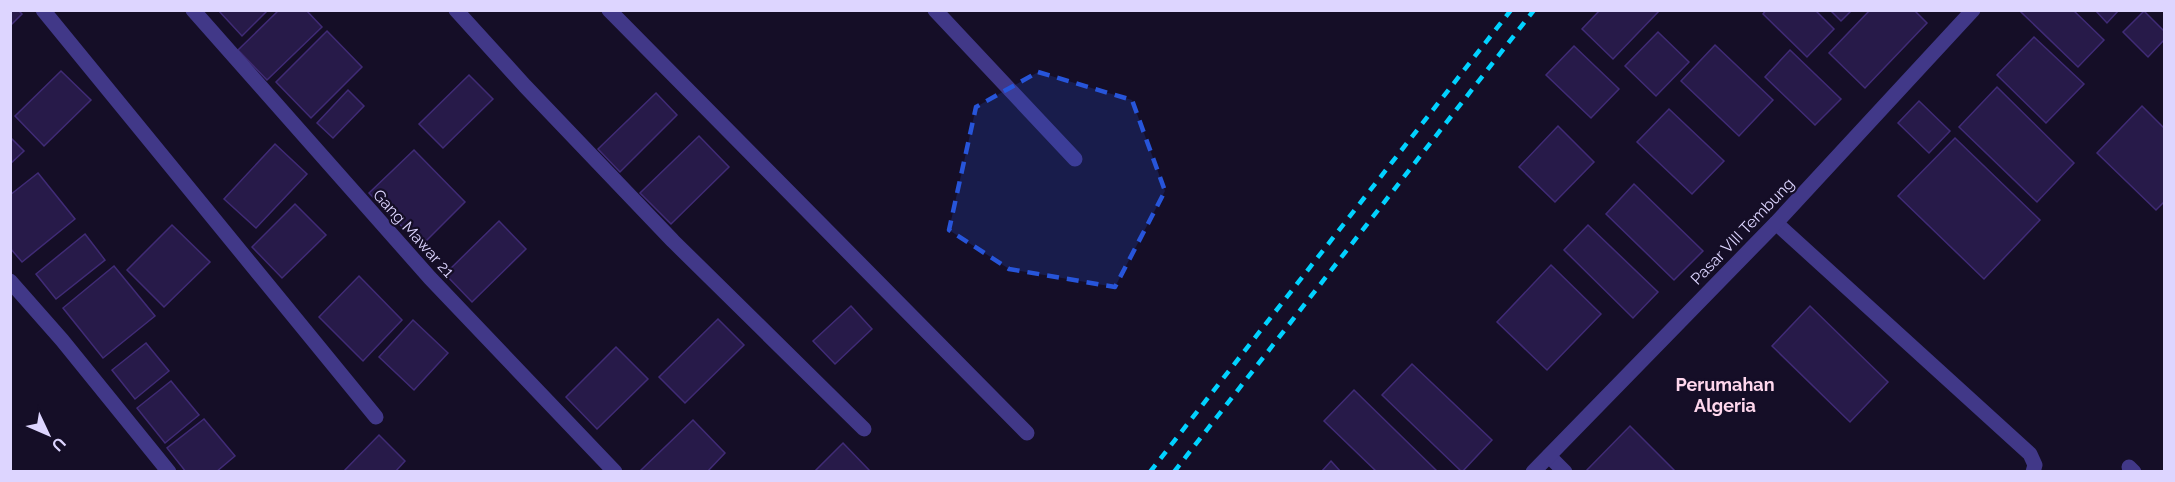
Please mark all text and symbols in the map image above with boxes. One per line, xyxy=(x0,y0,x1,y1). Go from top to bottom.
street label: Pasar VIII Tembung xyxy=(1687,174,1798,289)
street label: Gang Mawar 21 xyxy=(369,185,458,281)
district label: Perumahan Algeria xyxy=(1675,374,1775,416)
north arrow xyxy=(18,404,78,464)
text: U xyxy=(47,433,69,455)

